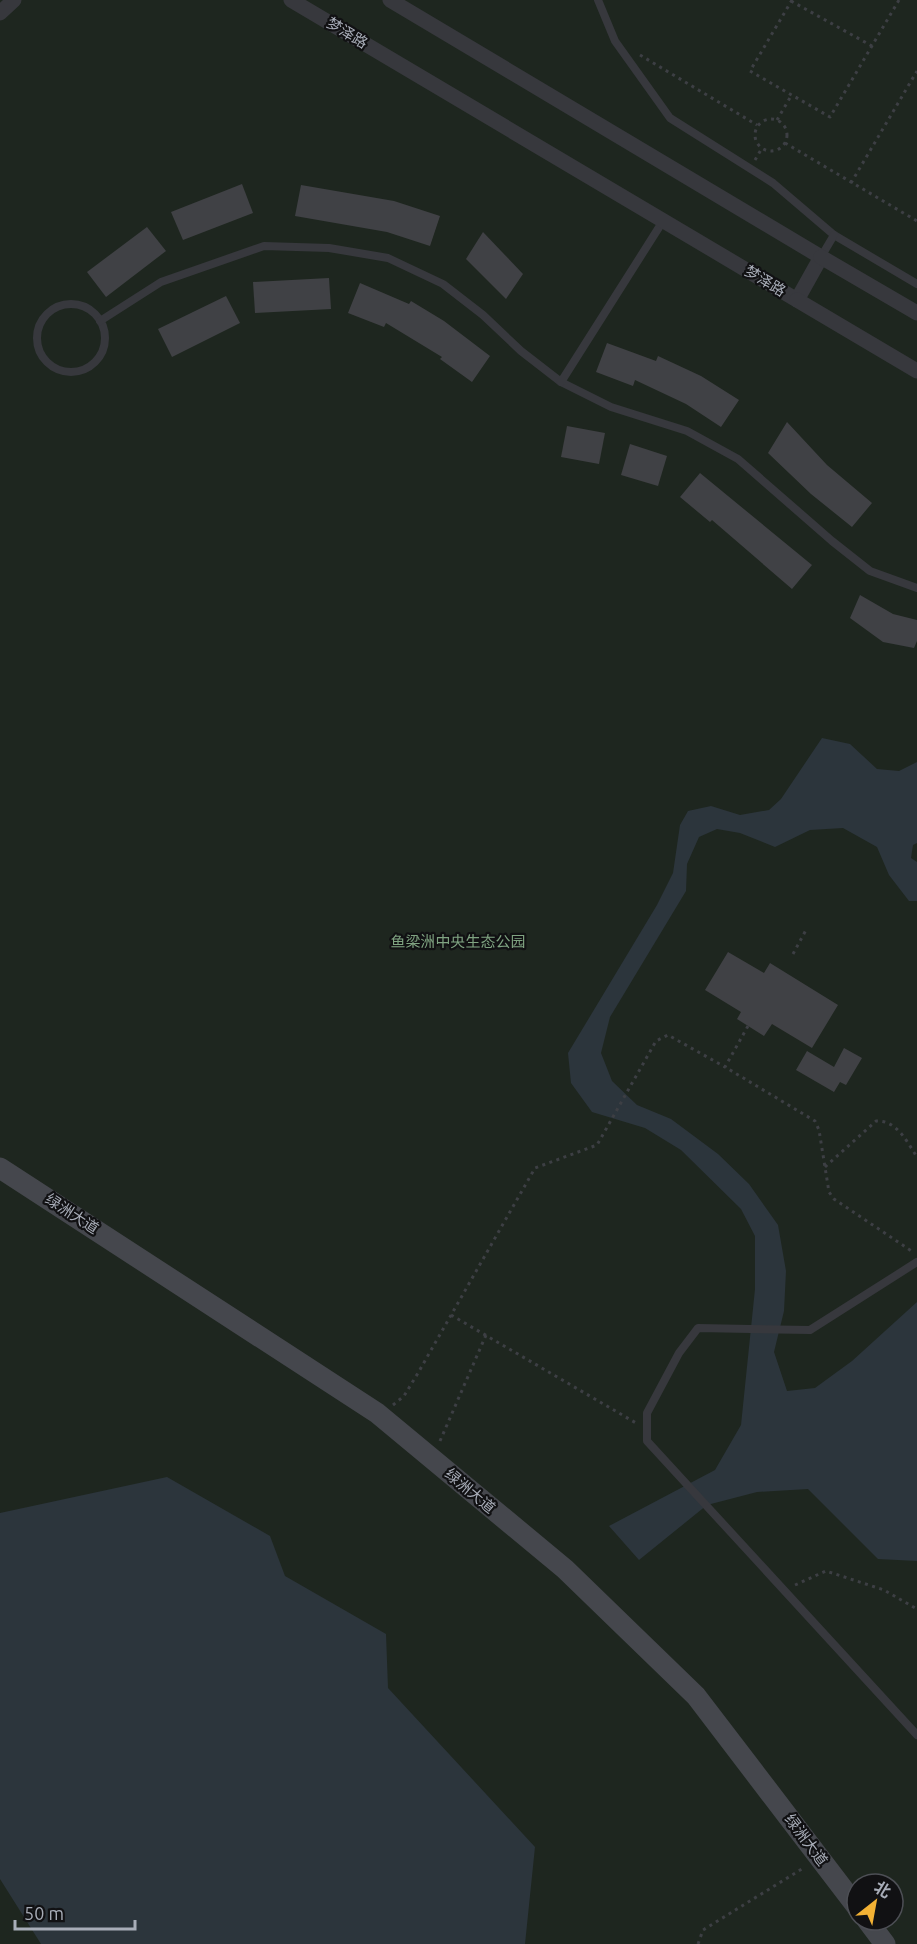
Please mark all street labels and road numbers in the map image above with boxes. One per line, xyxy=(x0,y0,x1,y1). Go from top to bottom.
street label: 梦泽路 xyxy=(324,14,371,51)
street label: 梦泽路 xyxy=(742,262,789,299)
street label: 绿洲大道 xyxy=(42,1190,102,1237)
street label: 绿洲大道 xyxy=(442,1465,499,1516)
street label: 绿洲大道 xyxy=(782,1811,831,1869)

